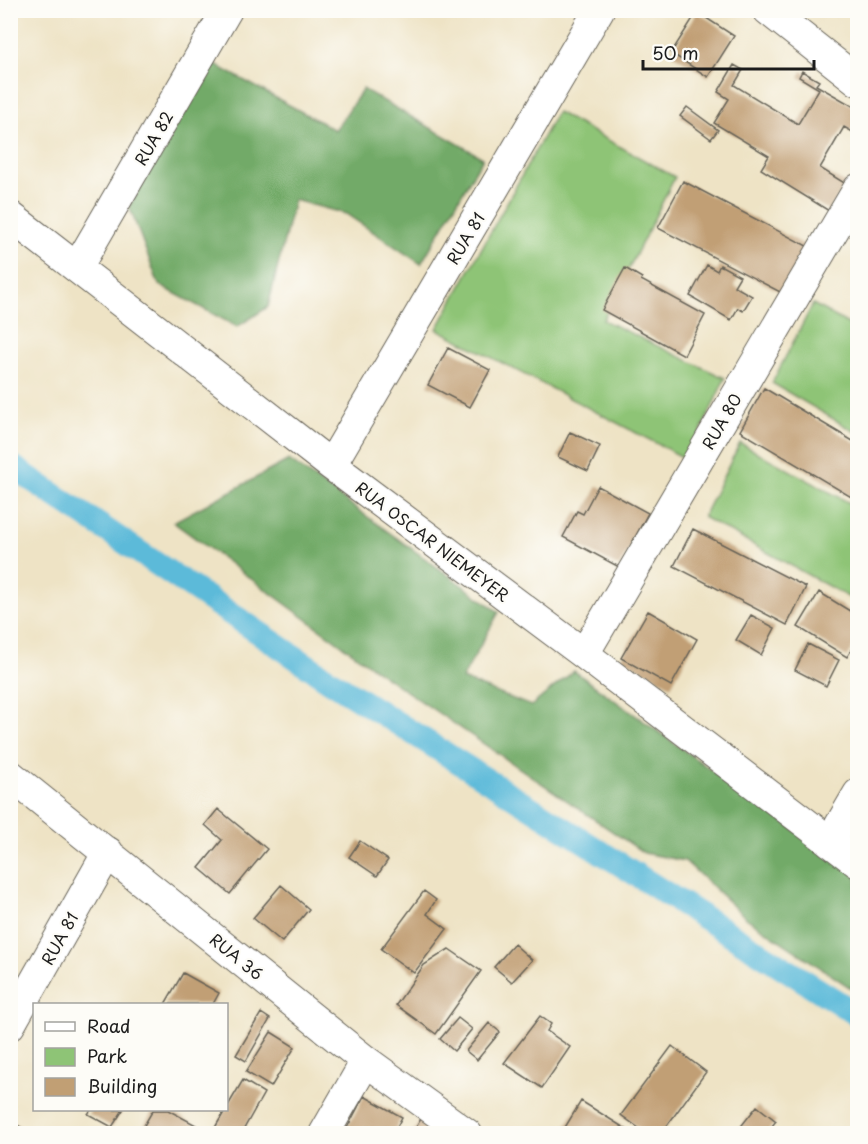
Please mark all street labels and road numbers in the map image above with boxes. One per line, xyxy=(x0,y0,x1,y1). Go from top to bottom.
street label: RUA 82 xyxy=(128,106,178,170)
street label: RUA 81 xyxy=(440,207,490,269)
street label: RUA 80 xyxy=(695,389,747,453)
street label: RUA OSCAR NIEMEYER xyxy=(351,475,515,607)
street label: RUA 81 xyxy=(35,907,83,969)
street label: RUA 36 xyxy=(205,927,269,985)

